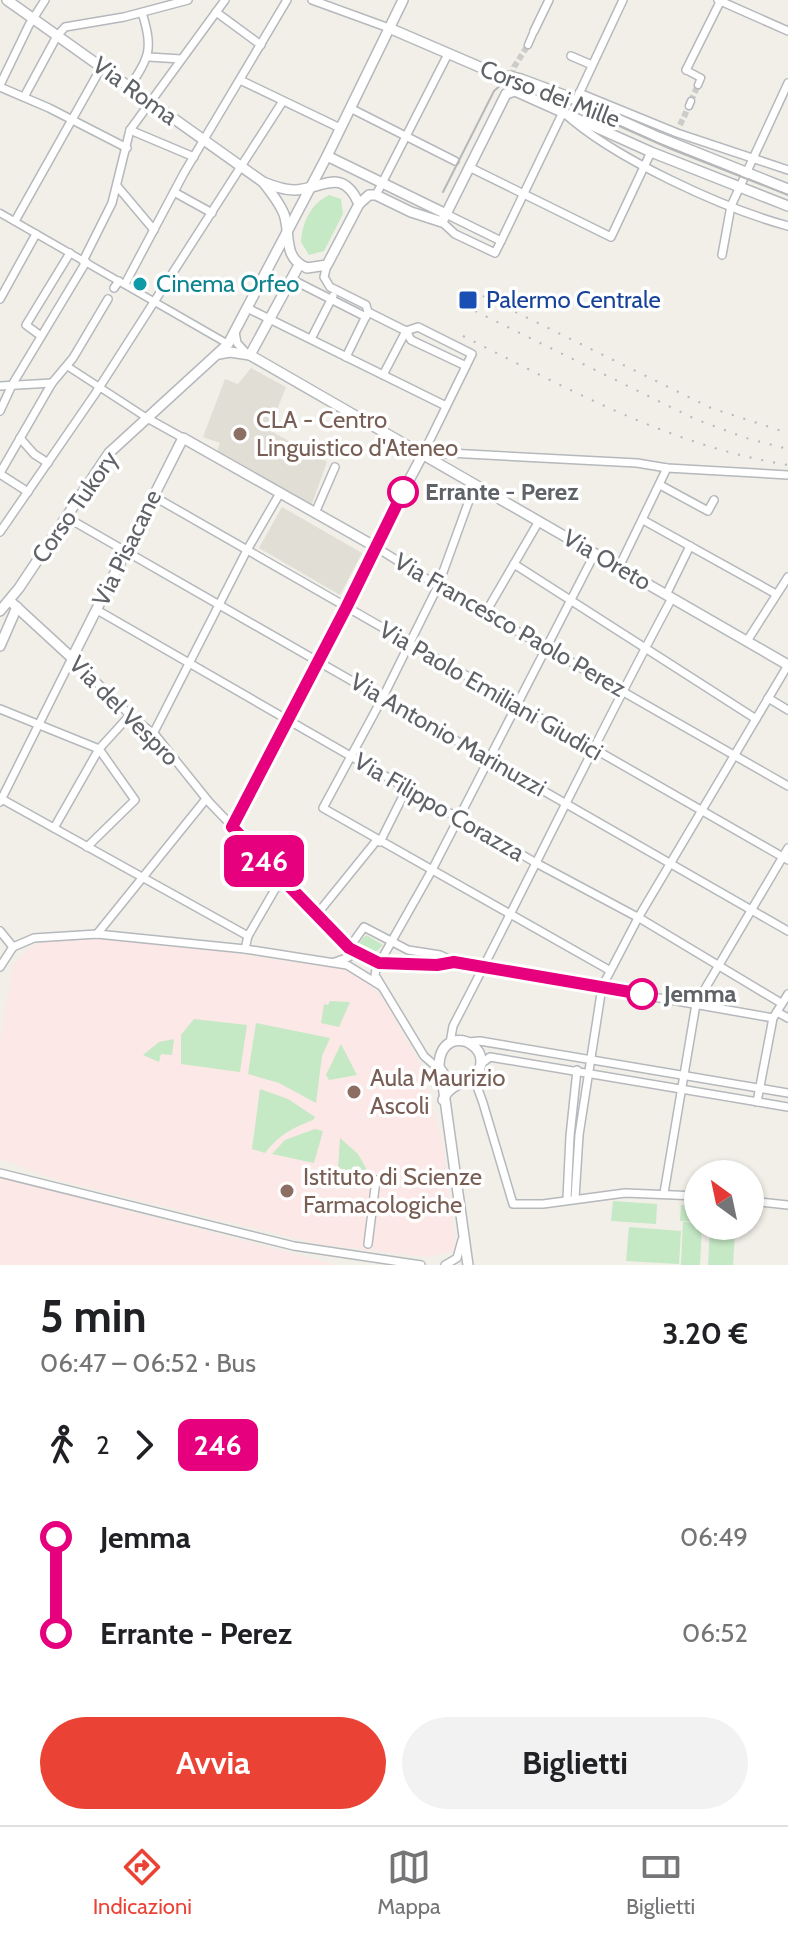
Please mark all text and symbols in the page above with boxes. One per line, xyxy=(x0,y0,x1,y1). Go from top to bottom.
street label: Via Roma xyxy=(87,50,184,131)
street label: Corso dei Mille xyxy=(476,54,624,134)
place label: Cinema Orfeo xyxy=(156,269,299,298)
marker: Cinema Orfeo xyxy=(131,275,149,293)
place label: Palermo Centrale xyxy=(486,285,661,314)
marker: Palermo Centrale xyxy=(457,289,479,311)
place label: CLA - Centro Linguistico d'Ateneo xyxy=(256,405,458,462)
marker: CLA - Centro Linguistico d'Ateneo xyxy=(231,425,249,443)
street label: Corso Tukory xyxy=(25,445,124,568)
marker: Errante - Perez xyxy=(388,477,418,507)
place label: Errante - Perez xyxy=(425,477,578,506)
street label: Via Pisacane xyxy=(86,485,167,611)
street label: Via Oreto xyxy=(558,523,656,596)
street label: Via Francesco Paolo Perez xyxy=(389,546,631,703)
street label: Via Paolo Emiliani Giudici xyxy=(374,615,608,766)
street label: Via del Vespro xyxy=(63,650,185,772)
street label: Via Antonio Marinuzzi xyxy=(345,667,551,802)
street label: Via Filippo Corazza xyxy=(349,746,530,867)
line badge: 246 xyxy=(218,835,310,887)
text: 246 xyxy=(240,844,288,878)
marker: Jemma xyxy=(627,979,657,1009)
place label: Jemma xyxy=(663,979,737,1008)
place label: Aula Maurizio Ascoli xyxy=(370,1063,505,1120)
marker: Aula Maurizio Ascoli xyxy=(345,1083,363,1101)
north arrow xyxy=(684,1160,764,1240)
map controls xyxy=(684,1160,764,1240)
place label: Istituto di Scienze Farmacologiche xyxy=(303,1162,482,1219)
marker: Istituto di Scienze Farmacologiche xyxy=(278,1182,296,1200)
text: 5 min xyxy=(40,1290,147,1343)
text: 3.20 € xyxy=(662,1315,748,1352)
text: 06:47 – 06:52 · Bus xyxy=(40,1347,256,1379)
icon: walk xyxy=(40,1423,84,1467)
icon: forward xyxy=(122,1423,166,1467)
text: 246 xyxy=(194,1428,242,1462)
text: 2 xyxy=(96,1429,110,1461)
text: Jemma xyxy=(100,1519,191,1556)
text: 06:49 xyxy=(680,1521,748,1553)
text: Errante - Perez xyxy=(100,1615,292,1652)
text: 06:52 xyxy=(682,1617,748,1649)
button: Avvia xyxy=(40,1717,386,1809)
button: Biglietti xyxy=(402,1717,748,1809)
tab: Indicazioni xyxy=(93,1845,192,1920)
tab: Mappa xyxy=(377,1845,441,1920)
tab: Biglietti xyxy=(626,1845,695,1920)

